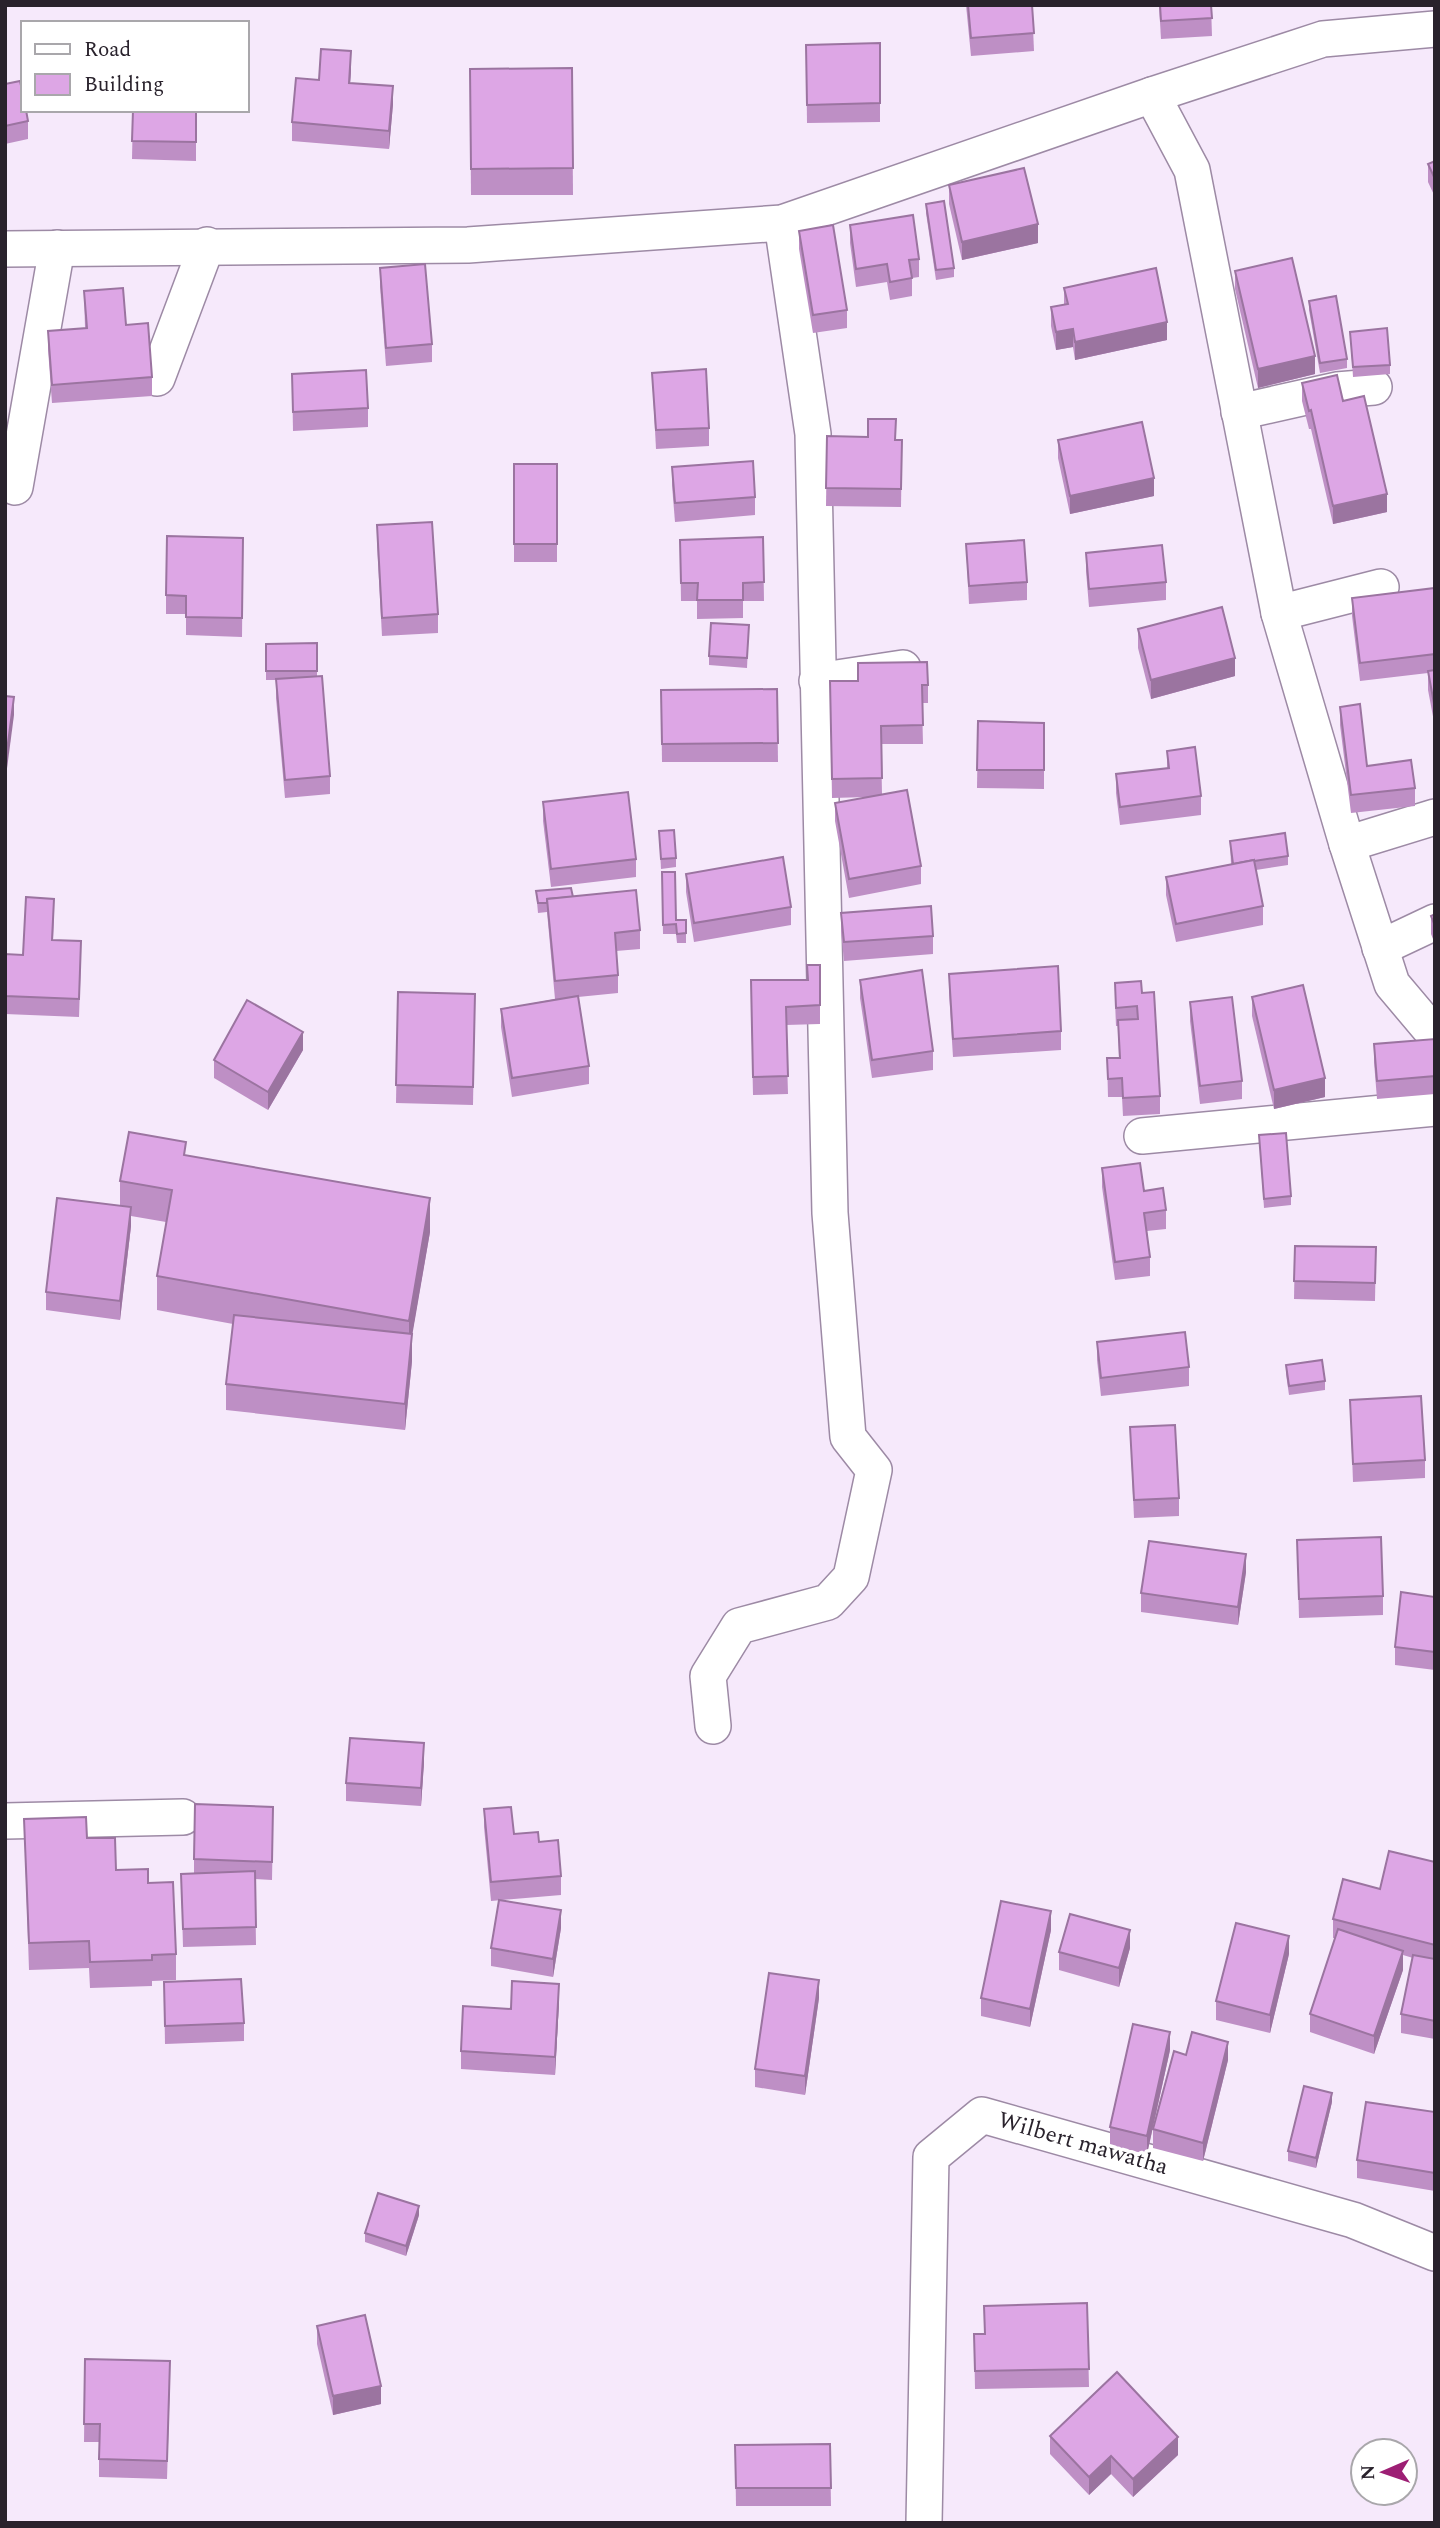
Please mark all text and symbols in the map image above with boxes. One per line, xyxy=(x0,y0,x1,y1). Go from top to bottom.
legend xyxy=(21,21,248,112)
text: Road xyxy=(84,34,131,66)
text: Building xyxy=(84,69,164,101)
street label: Wilbert mawatha xyxy=(994,2103,1172,2185)
north arrow xyxy=(1349,2437,1419,2507)
text: N xyxy=(1354,2464,1383,2481)

